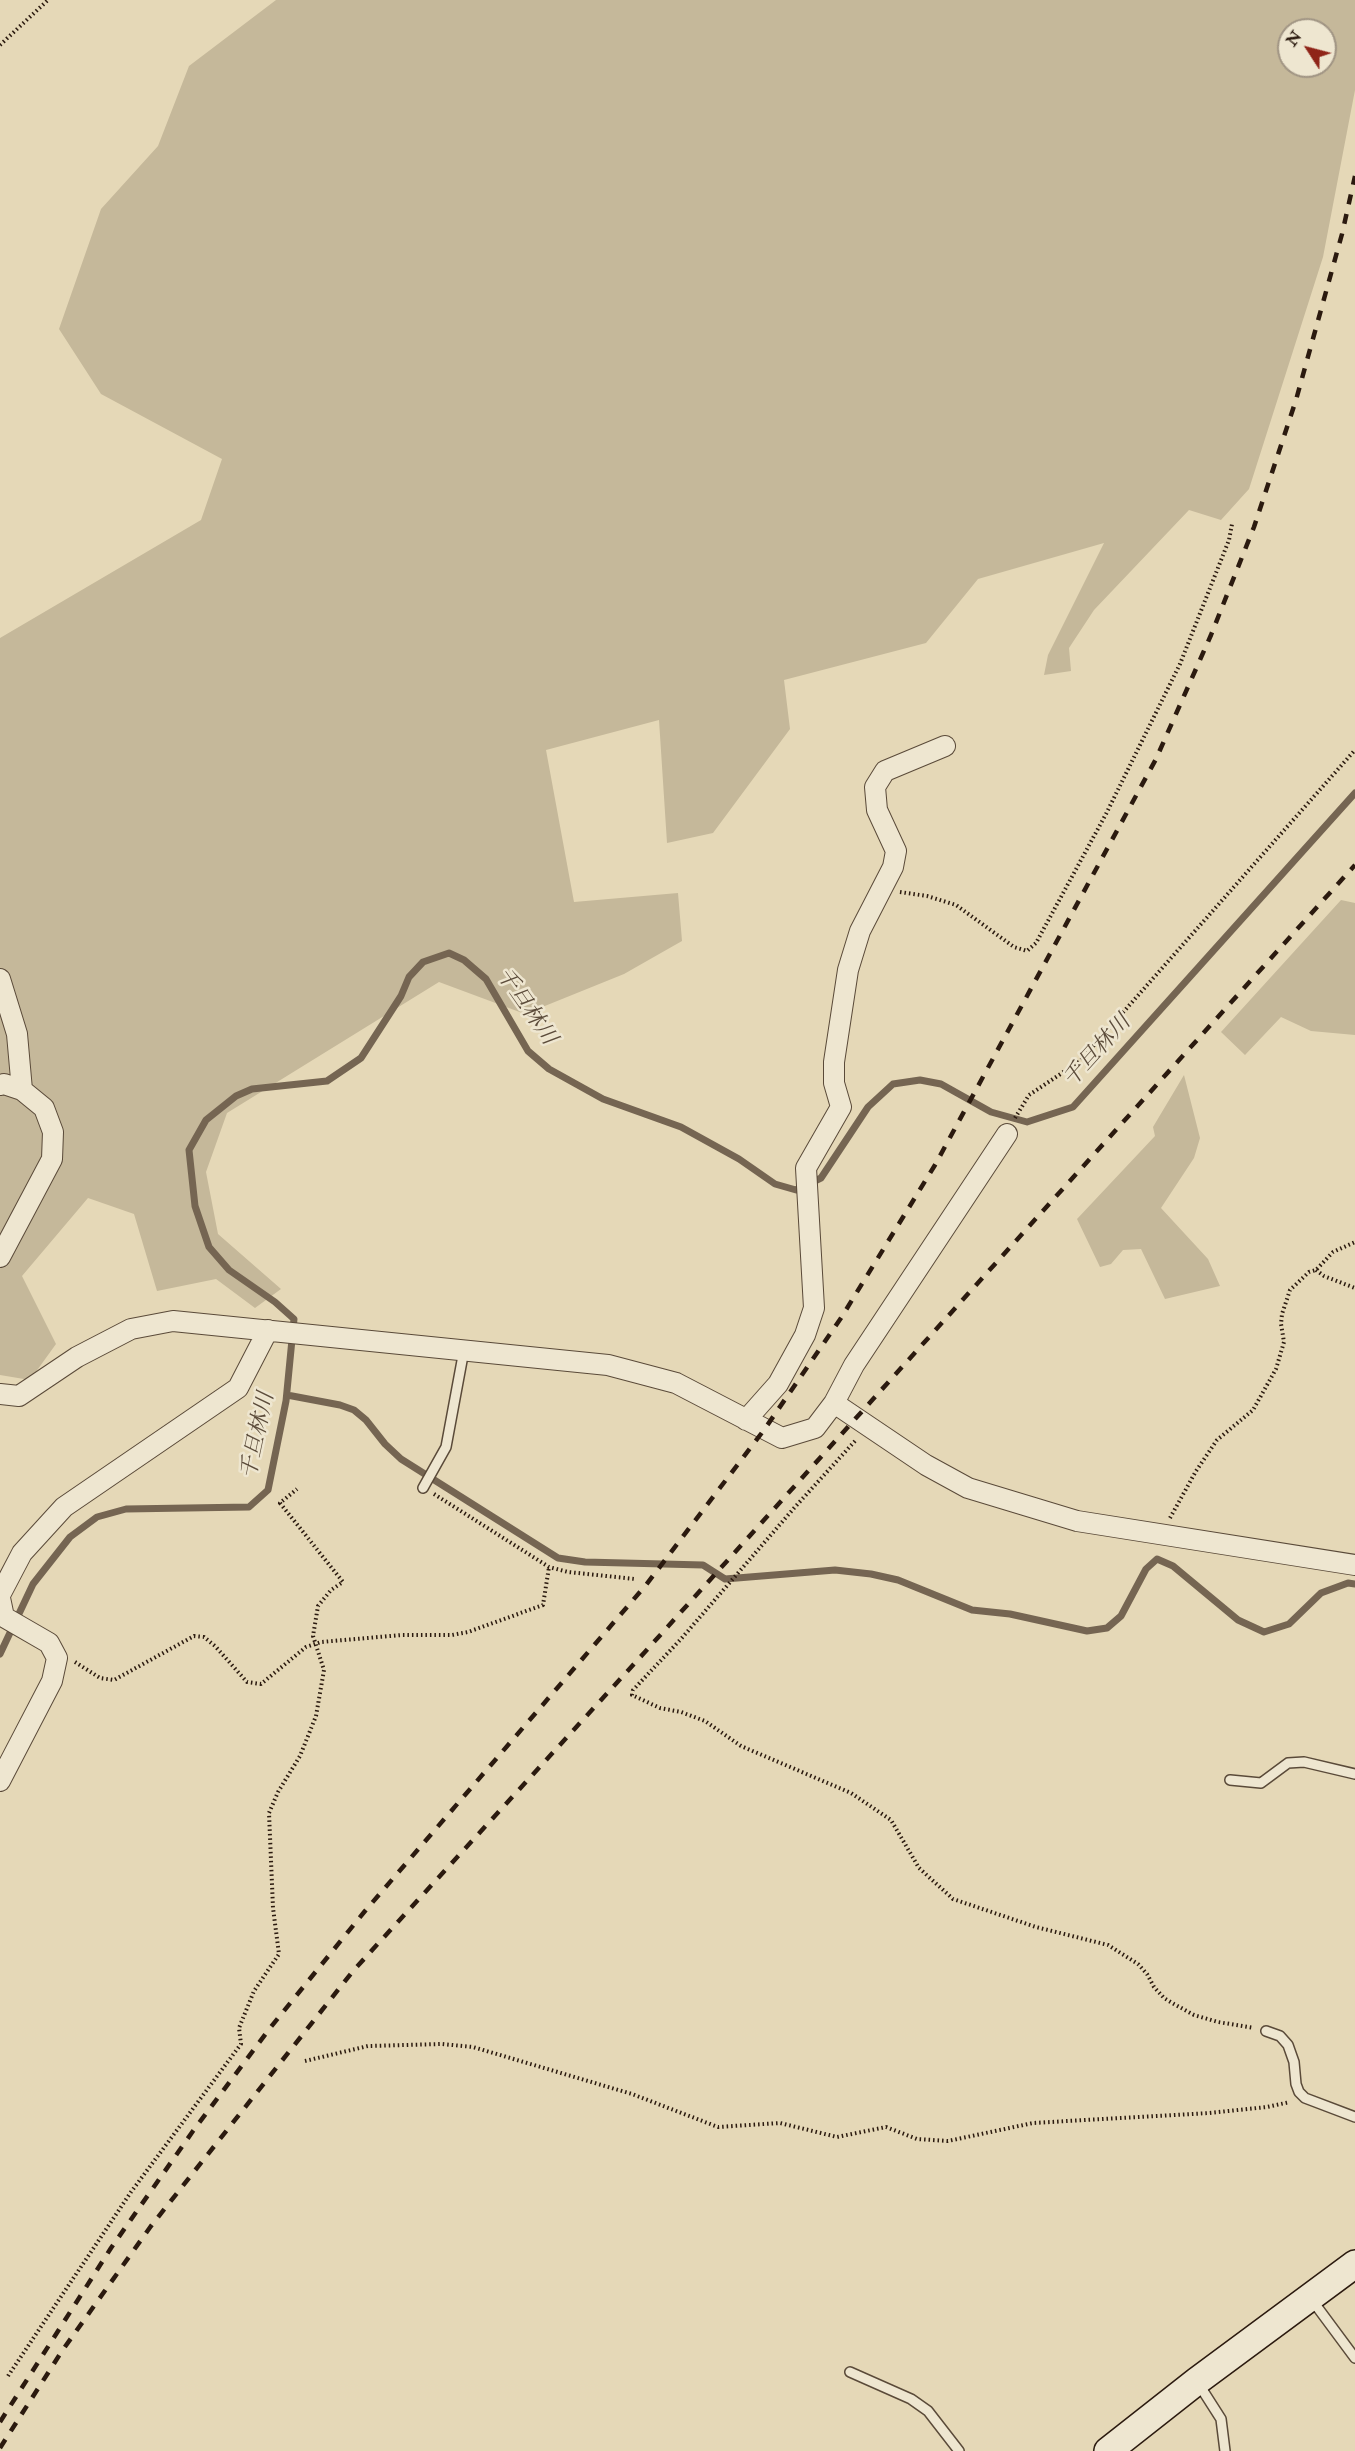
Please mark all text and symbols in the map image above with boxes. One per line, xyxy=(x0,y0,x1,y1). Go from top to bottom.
north arrow xyxy=(1277,18,1337,78)
text: N xyxy=(1282,27,1306,50)
water label: 千旦林川 xyxy=(489,963,561,1051)
water label: 千旦林川 xyxy=(1059,1010,1137,1094)
water label: 千旦林川 xyxy=(237,1390,281,1482)

